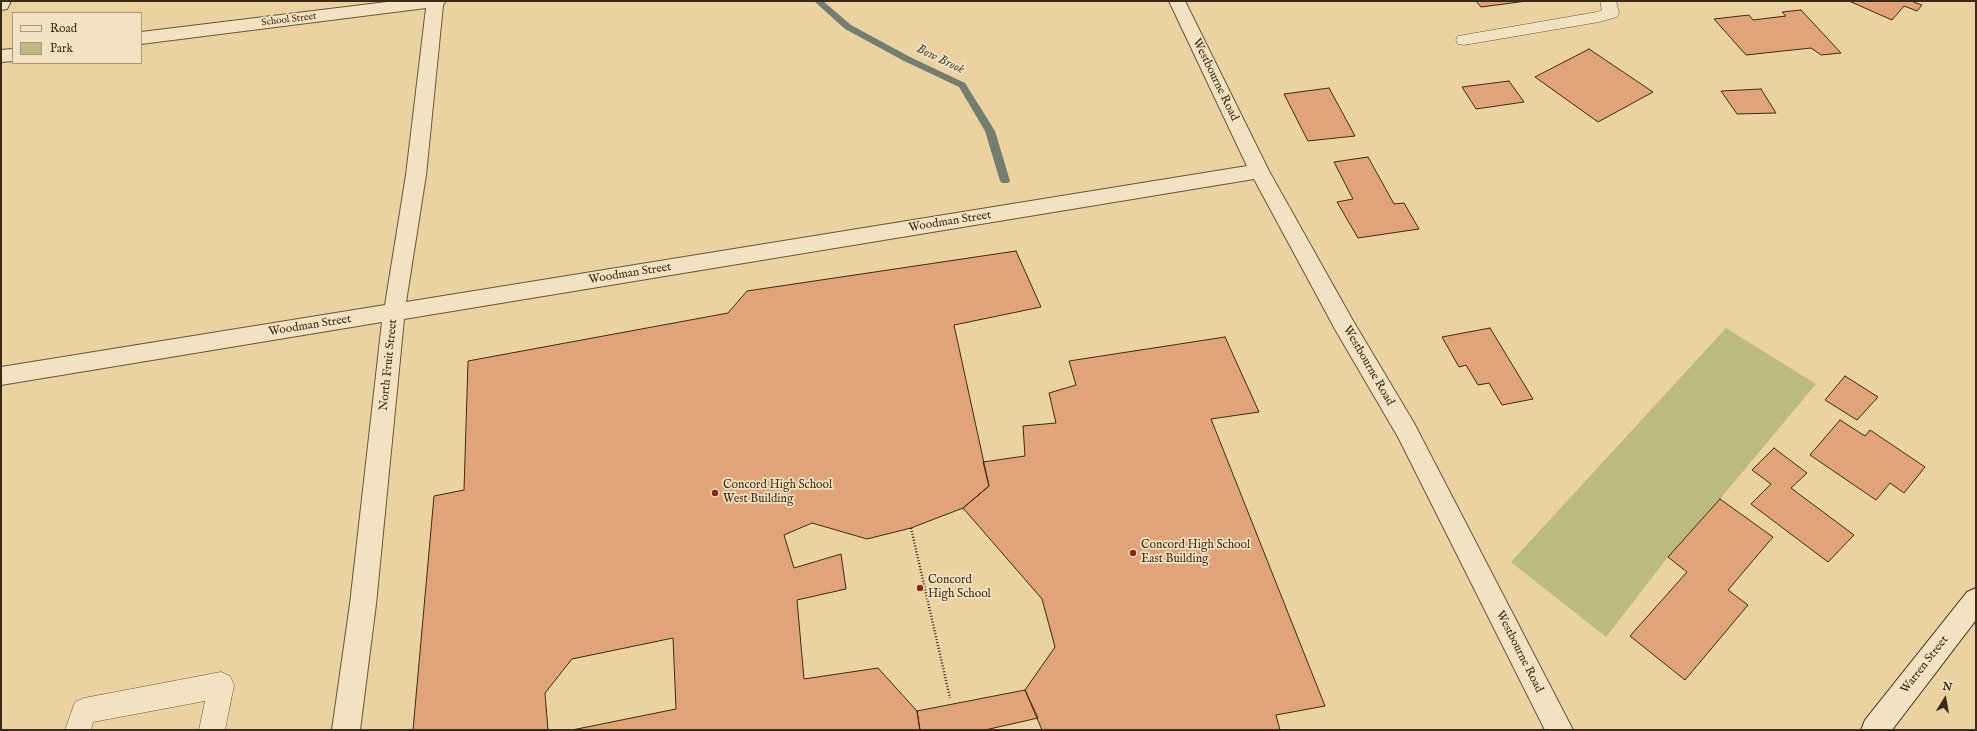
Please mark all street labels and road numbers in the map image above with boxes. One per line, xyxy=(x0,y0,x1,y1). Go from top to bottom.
street label: School Street xyxy=(261,11,317,29)
street label: Westbourne Road xyxy=(1189,36,1241,124)
street label: Woodman Street xyxy=(908,208,992,236)
street label: Woodman Street xyxy=(588,260,672,288)
street label: Woodman Street xyxy=(268,312,352,340)
street label: North Fruit Street xyxy=(377,319,401,411)
street label: Westbourne Road xyxy=(1339,324,1397,408)
street label: Westbourne Road xyxy=(1492,609,1546,695)
street label: Warren Street xyxy=(1898,633,1952,697)

